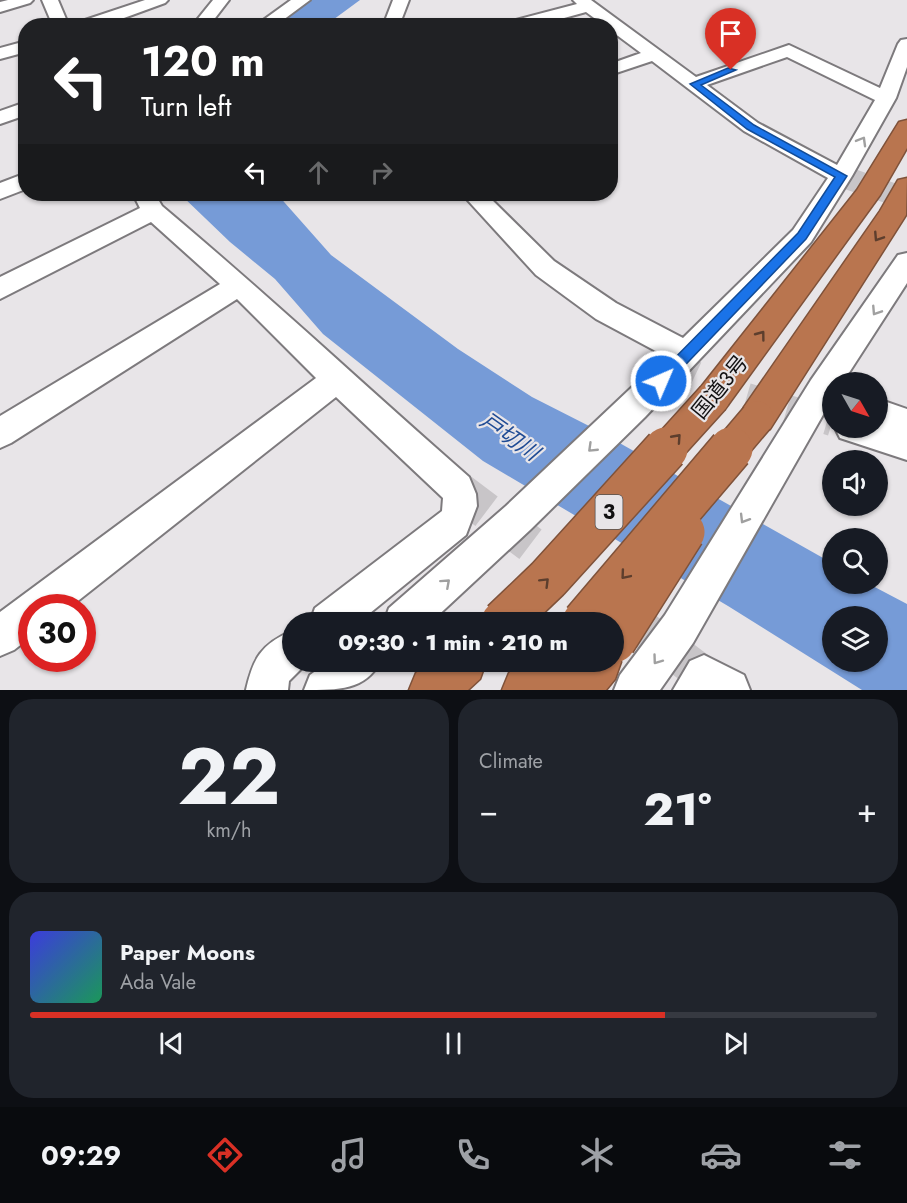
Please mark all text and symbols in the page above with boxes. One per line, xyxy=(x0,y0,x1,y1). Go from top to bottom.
pin xyxy=(705,8,756,70)
icon: arrive xyxy=(714,17,747,50)
text: 120 m xyxy=(141,31,265,92)
icon: left xyxy=(42,42,120,120)
text: Turn left xyxy=(141,87,231,126)
one-way arrow xyxy=(854,137,866,147)
icon: left xyxy=(239,156,272,189)
icon: ahead xyxy=(302,156,335,189)
icon: right xyxy=(365,156,398,189)
one-way arrow xyxy=(874,230,885,241)
one-way arrow xyxy=(872,305,883,316)
one-way arrow xyxy=(754,331,765,342)
position arrow xyxy=(629,349,693,413)
street label: 国道3号 xyxy=(685,349,755,425)
north arrow xyxy=(822,372,888,438)
map controls xyxy=(822,372,888,672)
water label: 戸切川 xyxy=(474,404,548,469)
one-way arrow xyxy=(670,435,681,445)
one-way arrow xyxy=(588,441,598,452)
button: sound xyxy=(822,450,888,516)
road number: 3 xyxy=(596,495,622,529)
one-way arrow xyxy=(739,513,751,523)
button: search xyxy=(822,528,888,594)
one-way arrow xyxy=(621,568,632,579)
one-way arrow xyxy=(537,578,548,589)
one-way arrow xyxy=(439,579,450,590)
speed limit sign: 30 xyxy=(18,594,96,672)
button: layers xyxy=(822,606,888,672)
text: 09:30 · 1 min · 210 m xyxy=(338,626,568,658)
one-way arrow xyxy=(653,653,664,664)
text: 22 xyxy=(178,721,280,833)
text: Climate xyxy=(479,747,543,776)
text: 21° xyxy=(644,777,712,842)
text: − xyxy=(479,787,498,834)
text: + xyxy=(857,787,877,834)
text: km/h xyxy=(206,816,252,845)
text: Paper Moons xyxy=(120,936,255,968)
text: Ada Vale xyxy=(120,968,196,997)
icon: previous xyxy=(155,1027,188,1060)
icon: pause xyxy=(437,1027,470,1060)
icon: next xyxy=(719,1027,752,1060)
icon: directions xyxy=(204,1134,246,1176)
icon: music xyxy=(328,1134,370,1176)
icon: phone xyxy=(452,1134,494,1176)
icon: climate xyxy=(576,1134,618,1176)
icon: car xyxy=(700,1134,742,1176)
icon: filters xyxy=(824,1134,866,1176)
text: 09:29 xyxy=(41,1136,121,1175)

